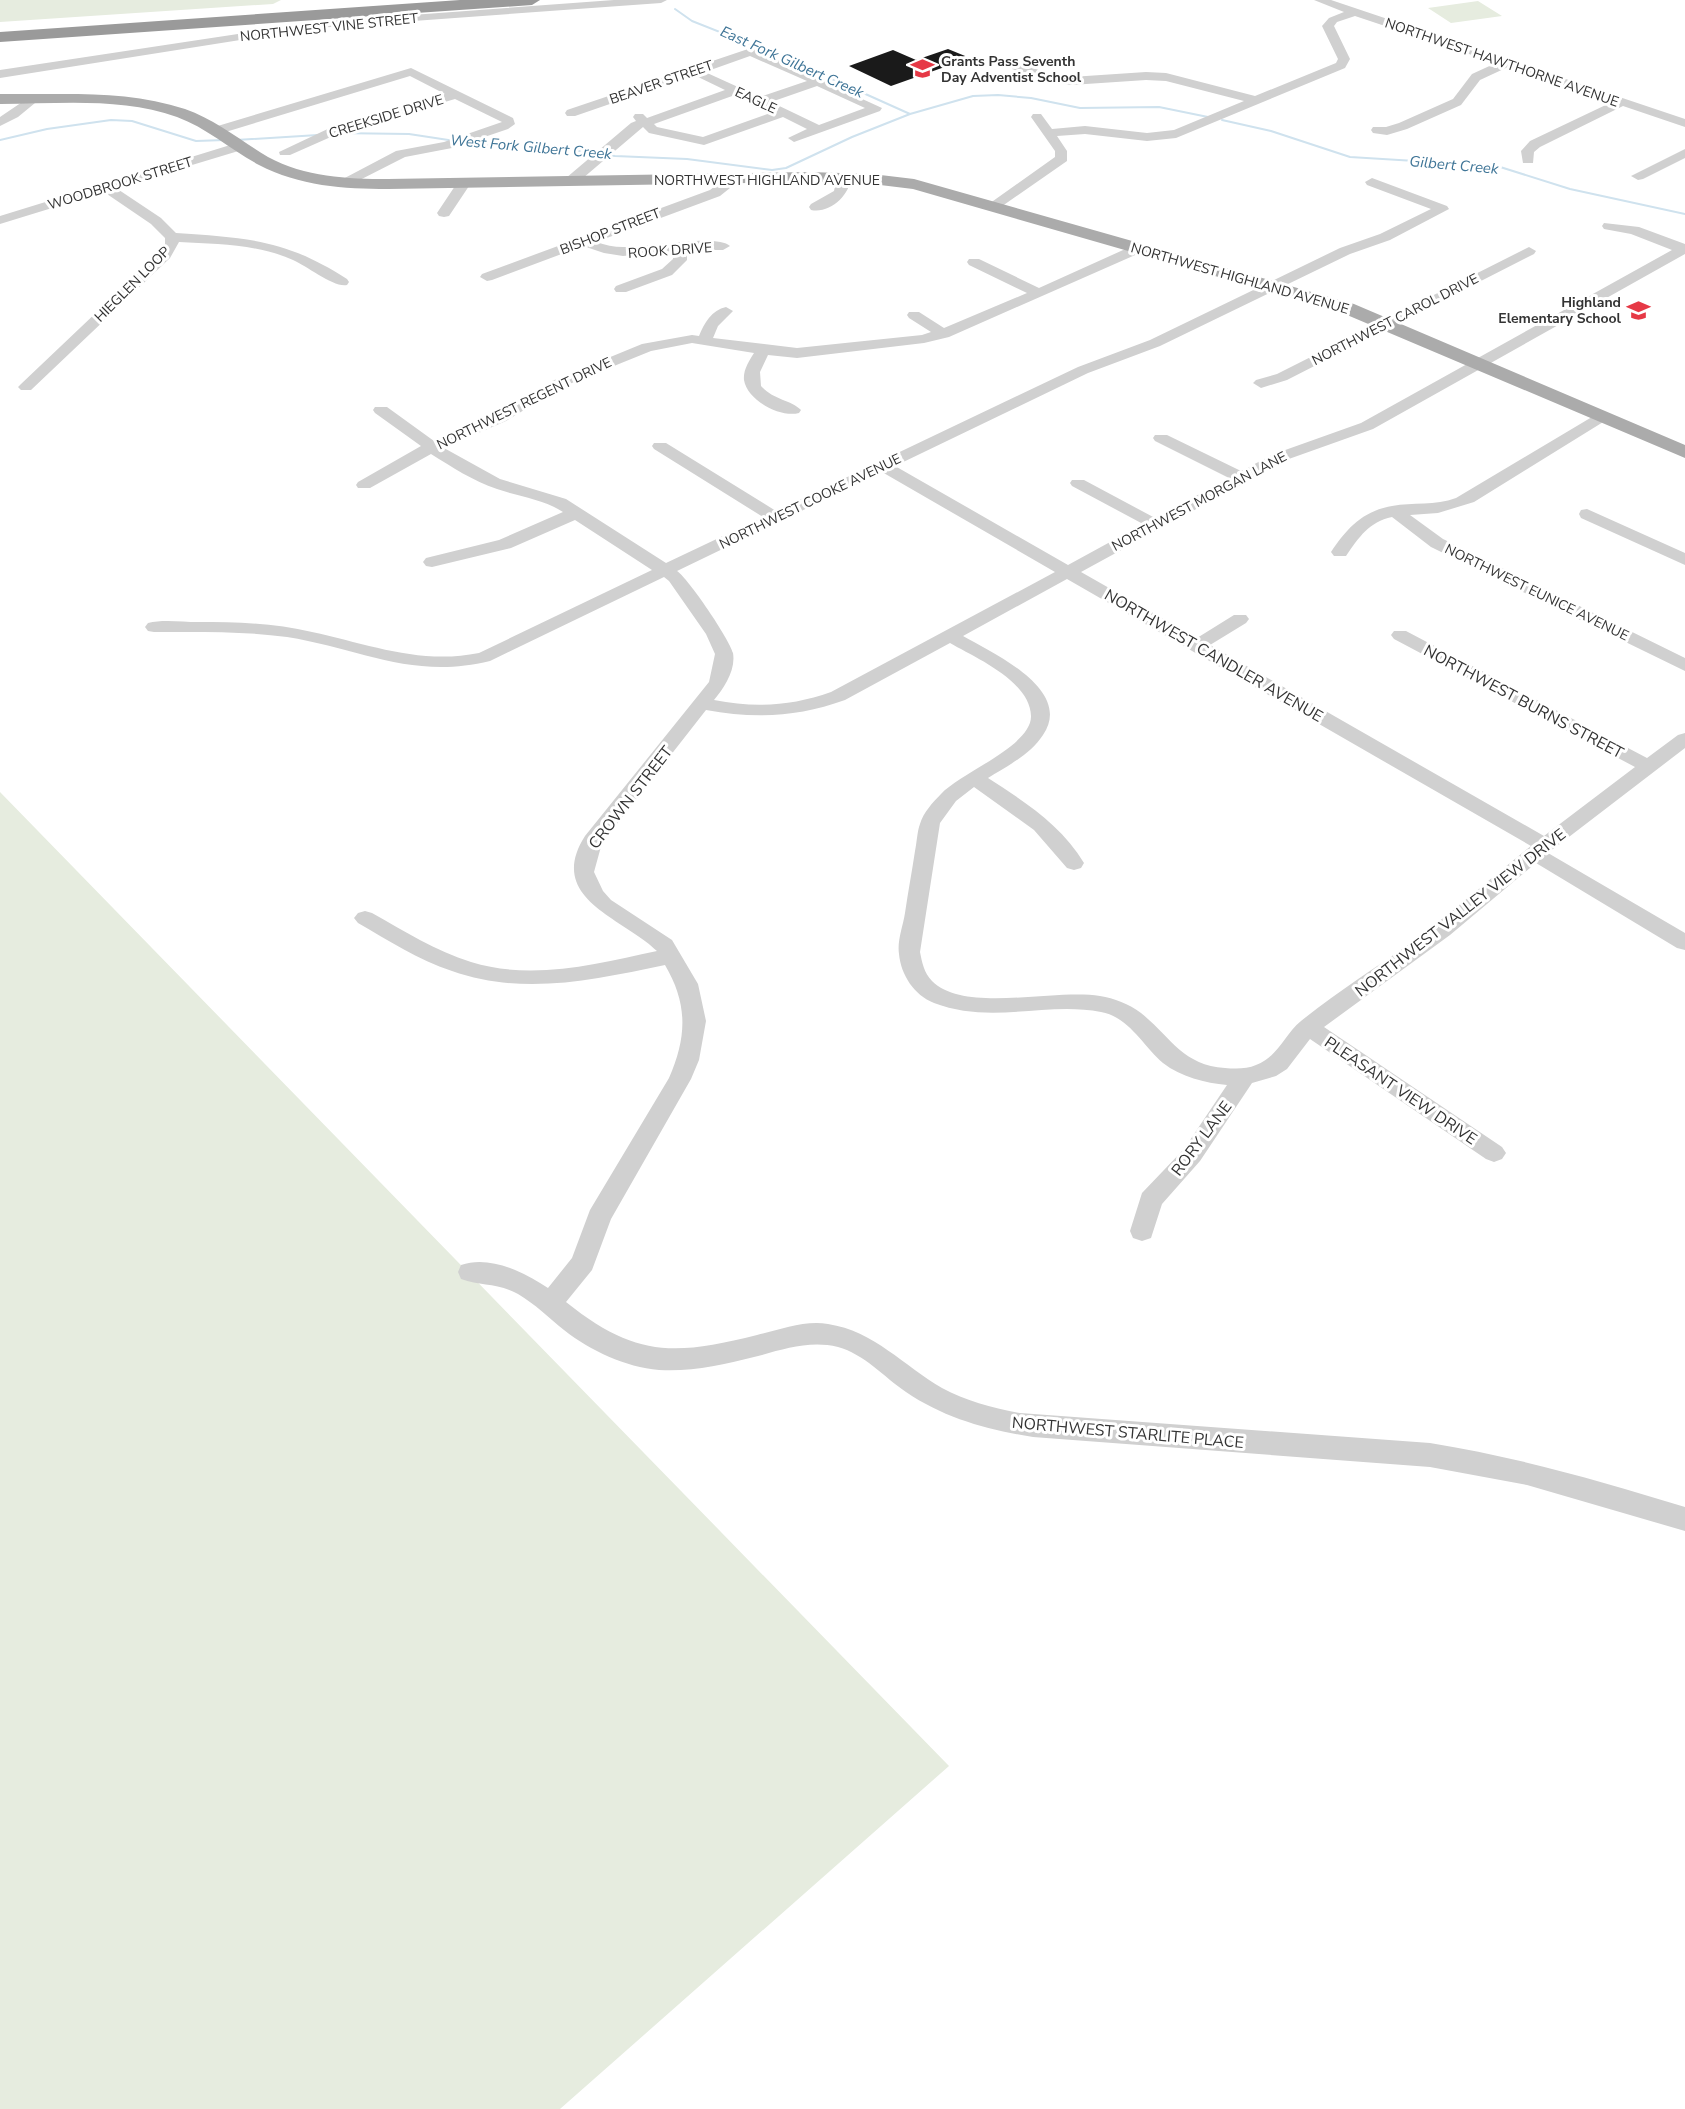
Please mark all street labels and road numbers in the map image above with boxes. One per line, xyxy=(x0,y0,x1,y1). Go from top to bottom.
street label: NORTHWEST VINE STREET xyxy=(239,9,420,46)
street label: NORTHWEST HAWTHORNE AVENUE xyxy=(1382,13,1621,112)
street label: BEAVER STREET xyxy=(607,56,716,109)
street label: EAGLE xyxy=(732,83,780,118)
street label: CREEKSIDE DRIVE xyxy=(326,90,446,143)
street label: WOODBROOK STREET xyxy=(45,152,195,215)
street label: NORTHWEST HIGHLAND AVENUE xyxy=(654,171,880,190)
street label: BISHOP STREET xyxy=(557,203,664,259)
street label: ROOK DRIVE xyxy=(627,238,713,263)
street label: NORTHWEST HIGHLAND AVENUE xyxy=(1129,238,1351,319)
street label: HIEGLEN LOOP xyxy=(90,242,174,326)
street label: NORTHWEST CAROL DRIVE xyxy=(1309,269,1482,370)
street label: NORTHWEST REGENT DRIVE xyxy=(434,353,615,454)
street label: NORTHWEST MORGAN LANE xyxy=(1108,447,1290,556)
street label: NORTHWEST COOKE AVENUE xyxy=(716,449,904,554)
street label: NORTHWEST EUNICE AVENUE xyxy=(1442,540,1632,645)
street label: NORTHWEST CANDLER AVENUE xyxy=(1100,584,1327,728)
street label: NORTHWEST BURNS STREET xyxy=(1420,640,1628,764)
street label: CROWN STREET xyxy=(584,741,678,854)
street label: NORTHWEST VALLEY VIEW DRIVE xyxy=(1351,824,1570,1002)
street label: PLEASANT VIEW DRIVE xyxy=(1320,1031,1481,1150)
street label: RORY LANE xyxy=(1166,1097,1237,1180)
street label: NORTHWEST STARLITE PLACE xyxy=(1011,1412,1245,1454)

